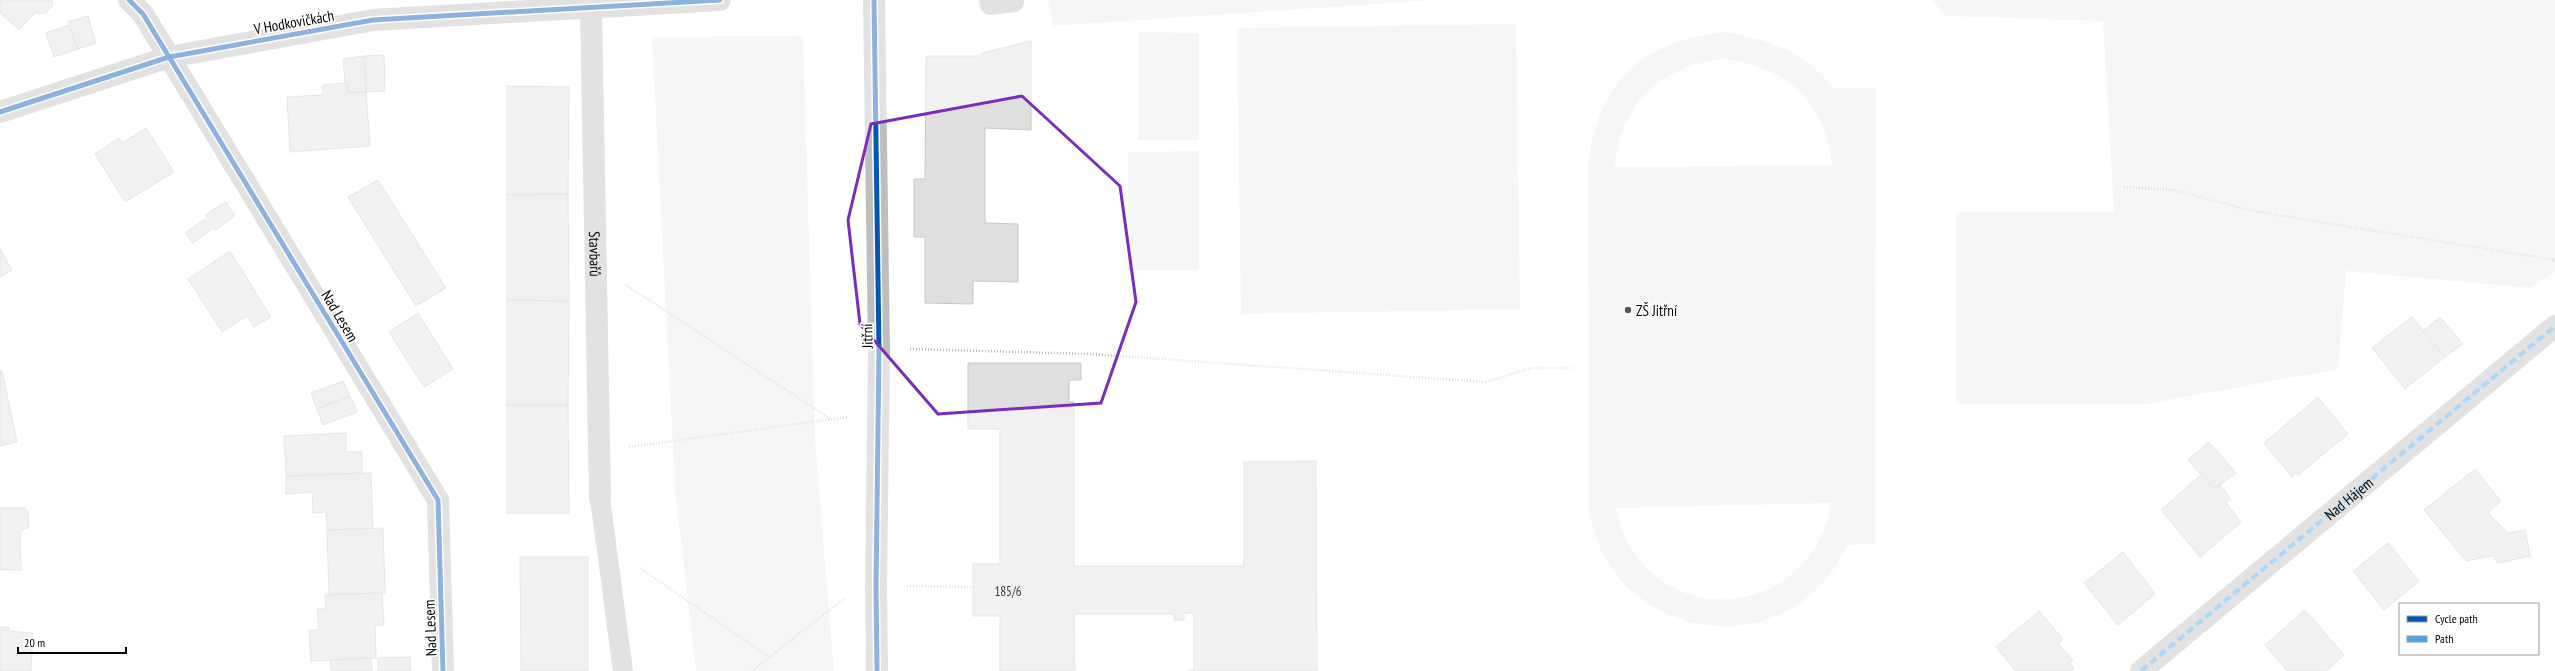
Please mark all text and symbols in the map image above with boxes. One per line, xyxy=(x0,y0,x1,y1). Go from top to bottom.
street label: V Hodkovičkách xyxy=(251,6,336,39)
street label: Stavbařů xyxy=(586,231,605,277)
street label: Nad Lesem xyxy=(317,287,363,345)
place label: ZŠ Jitřní xyxy=(1636,301,1678,320)
marker: ZŠ Jitřní xyxy=(1623,305,1633,315)
street label: Jitřní xyxy=(857,323,877,350)
street label: Nad Hájem xyxy=(2320,473,2376,524)
house number: 185/6 xyxy=(994,583,1022,600)
street label: Nad Lesem xyxy=(420,599,440,657)
legend xyxy=(2399,603,2539,655)
text: Cycle path xyxy=(2435,611,2478,626)
scale bar xyxy=(18,629,126,655)
text: Path xyxy=(2435,631,2453,646)
text: 20 m xyxy=(24,635,45,650)

